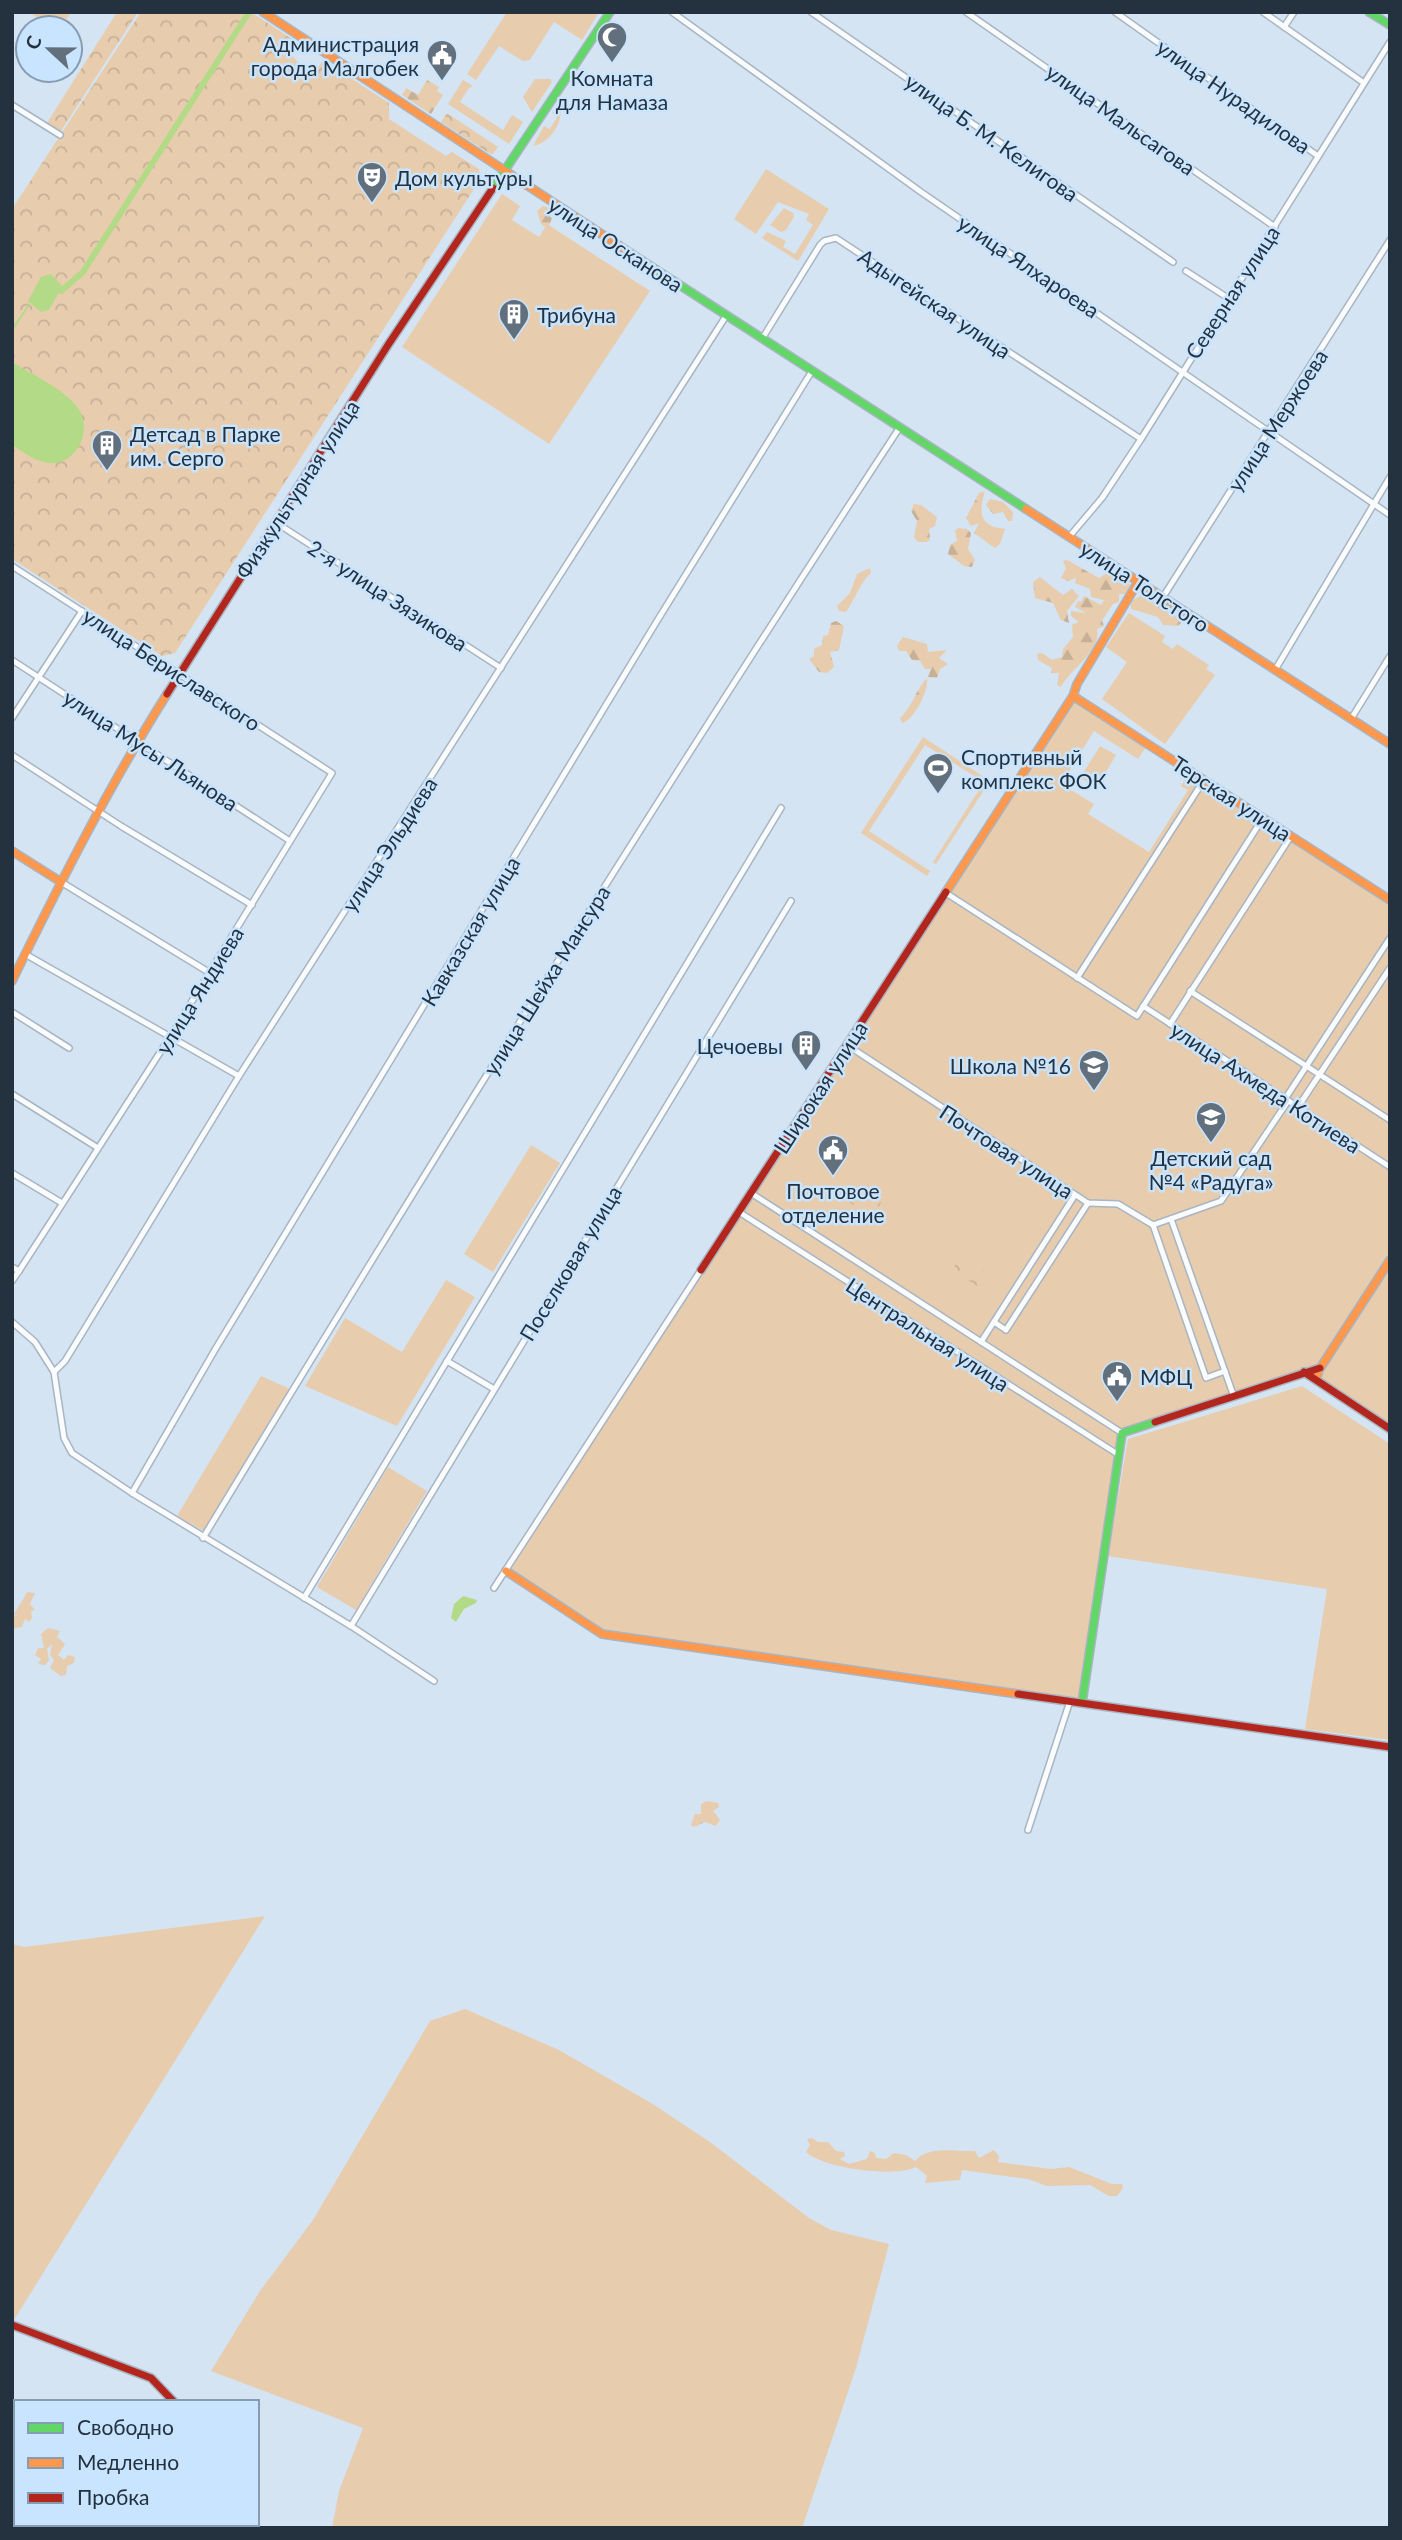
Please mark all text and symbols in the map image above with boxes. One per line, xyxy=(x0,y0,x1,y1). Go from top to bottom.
north arrow xyxy=(14,14,84,84)
mosque icon: Комната для Намаза xyxy=(595,20,629,64)
place label: Администрация города Малгобек xyxy=(251,31,419,80)
text: С xyxy=(20,32,46,53)
street label: улица Нурадилова xyxy=(1152,34,1316,158)
public building icon: Администрация города Малгобек xyxy=(425,38,459,82)
street label: улица Мальсагова xyxy=(1042,58,1200,180)
place label: Комната для Намаза xyxy=(556,65,668,114)
street label: улица Б. М. Келигова xyxy=(901,68,1083,206)
theatre icon: Дом культуры xyxy=(355,160,389,204)
place label: Дом культуры xyxy=(395,165,533,190)
street label: улица Осканова xyxy=(544,191,688,297)
street label: улица Ялхароева xyxy=(953,209,1105,323)
street label: Северная улица xyxy=(1180,221,1284,363)
street label: Адыгейская улица xyxy=(854,243,1016,363)
building icon: Трибуна xyxy=(497,297,531,341)
place label: Трибуна xyxy=(537,302,616,327)
street label: улица Мержоева xyxy=(1222,344,1332,496)
street label: Физкультурная улица xyxy=(230,395,364,583)
place label: Детсад в Парке им. Серго xyxy=(130,421,281,470)
building icon: Детсад в Парке им. Серго xyxy=(90,428,124,472)
street label: 2-я улица Зязикова xyxy=(304,534,472,656)
street label: улица Толстого xyxy=(1076,535,1214,637)
street label: улица Бериславского xyxy=(79,602,265,736)
street label: улица Мусы Льянова xyxy=(59,684,243,816)
place label: Спортивный комплекс ФОК xyxy=(961,744,1107,793)
street label: Терская улица xyxy=(1168,750,1296,846)
sports icon: Спортивный комплекс ФОК xyxy=(921,751,955,795)
street label: улица Эльдиева xyxy=(336,772,442,916)
street label: Кавказская улица xyxy=(416,852,524,1010)
street label: улица Шейха Мансура xyxy=(477,881,615,1079)
street label: улица Яндиева xyxy=(150,922,248,1058)
street label: Широкая улица xyxy=(768,1016,872,1158)
street label: улица Ахмеда Котиева xyxy=(1166,1016,1366,1158)
building icon: Цечоевы xyxy=(789,1028,823,1072)
place label: Цечоевы xyxy=(697,1033,783,1058)
school or university icon: Школа №16 xyxy=(1077,1048,1111,1092)
place label: Школа №16 xyxy=(950,1053,1071,1078)
street label: Почтовая улица xyxy=(936,1099,1078,1203)
school or university icon: Детский сад №4 «Радуга» xyxy=(1194,1100,1228,1144)
public building icon: Почтовое отделение xyxy=(816,1133,850,1177)
place label: Детский сад №4 «Радуга» xyxy=(1149,1145,1273,1194)
place label: Почтовое отделение xyxy=(781,1178,885,1227)
street label: Поселковая улица xyxy=(514,1181,626,1345)
street label: Центральная улица xyxy=(842,1272,1014,1396)
public building icon: МФЦ xyxy=(1100,1359,1134,1403)
place label: МФЦ xyxy=(1140,1364,1192,1389)
legend xyxy=(14,2400,259,2526)
text: Свободно xyxy=(77,2414,174,2439)
text: Медленно xyxy=(77,2449,179,2474)
text: Пробка xyxy=(77,2484,150,2509)

